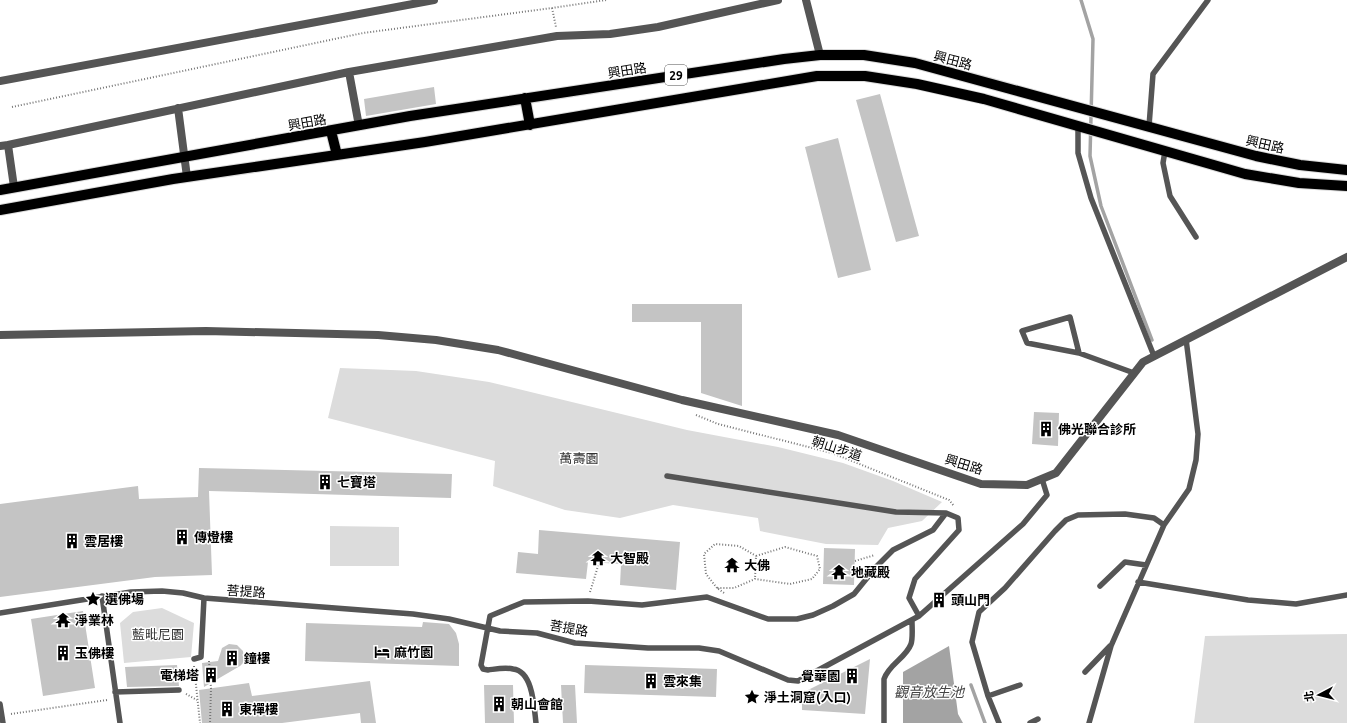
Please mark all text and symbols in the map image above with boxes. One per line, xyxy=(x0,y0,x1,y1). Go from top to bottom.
street label: 興田路 xyxy=(932,48,974,72)
street label: 興田路 xyxy=(607,60,647,80)
road number: 29 xyxy=(665,65,687,85)
street label: 興田路 xyxy=(287,112,327,132)
street label: 興田路 xyxy=(1244,133,1286,155)
building icon: 佛光聯合診所 xyxy=(1037,420,1055,438)
place label: 佛光聯合診所 xyxy=(1058,422,1136,436)
street label: 朝山步道 xyxy=(810,433,864,463)
park label: 萬壽園 xyxy=(559,451,599,465)
street label: 興田路 xyxy=(943,452,985,476)
building icon: 七寶塔 xyxy=(316,473,334,491)
place label: 七寶塔 xyxy=(337,475,376,489)
building icon: 傳燈樓 xyxy=(173,528,191,546)
place label: 傳燈樓 xyxy=(194,530,233,544)
building icon: 雲居樓 xyxy=(63,532,81,550)
place label: 雲居樓 xyxy=(84,534,123,548)
temple icon: 大智殿 xyxy=(589,549,607,567)
place label: 大智殿 xyxy=(610,551,649,565)
temple icon: 大佛 xyxy=(723,556,741,574)
place label: 大佛 xyxy=(744,558,770,572)
temple icon: 地藏殿 xyxy=(830,563,848,581)
place label: 地藏殿 xyxy=(851,565,890,579)
street label: 菩提路 xyxy=(226,583,266,599)
place icon: 選佛場 xyxy=(84,590,102,608)
building icon: 頭山門 xyxy=(930,591,948,609)
place label: 選佛場 xyxy=(105,592,144,606)
place label: 頭山門 xyxy=(951,593,990,607)
temple icon: 淨業林 xyxy=(54,611,72,629)
place label: 淨業林 xyxy=(75,613,114,627)
street label: 菩提路 xyxy=(549,618,589,638)
park label: 藍毗尼園 xyxy=(132,627,184,641)
hotel icon: 麻竹園 xyxy=(373,643,391,661)
building icon: 玉佛樓 xyxy=(54,644,72,662)
place label: 麻竹園 xyxy=(394,645,433,659)
place label: 玉佛樓 xyxy=(75,646,114,660)
building icon: 鐘樓 xyxy=(223,649,241,667)
place label: 鐘樓 xyxy=(244,651,270,665)
building icon: 電梯塔 xyxy=(202,666,220,684)
building icon: 覺華園 xyxy=(843,667,861,685)
place label: 電梯塔 xyxy=(160,668,199,682)
place label: 覺華園 xyxy=(801,669,840,683)
building icon: 雲來集 xyxy=(642,672,660,690)
place label: 雲來集 xyxy=(663,674,702,688)
north arrow xyxy=(1299,675,1339,715)
water label: 觀音放生池 xyxy=(894,684,966,700)
place icon: 淨土洞窟(入口) xyxy=(743,688,761,706)
place label: 淨土洞窟(入口) xyxy=(764,690,851,705)
text: 北 xyxy=(1302,690,1316,702)
building icon: 朝山會館 xyxy=(490,695,508,713)
place label: 朝山會館 xyxy=(511,697,563,711)
building icon: 東禪樓 xyxy=(218,700,236,718)
place label: 東禪樓 xyxy=(239,702,278,716)

